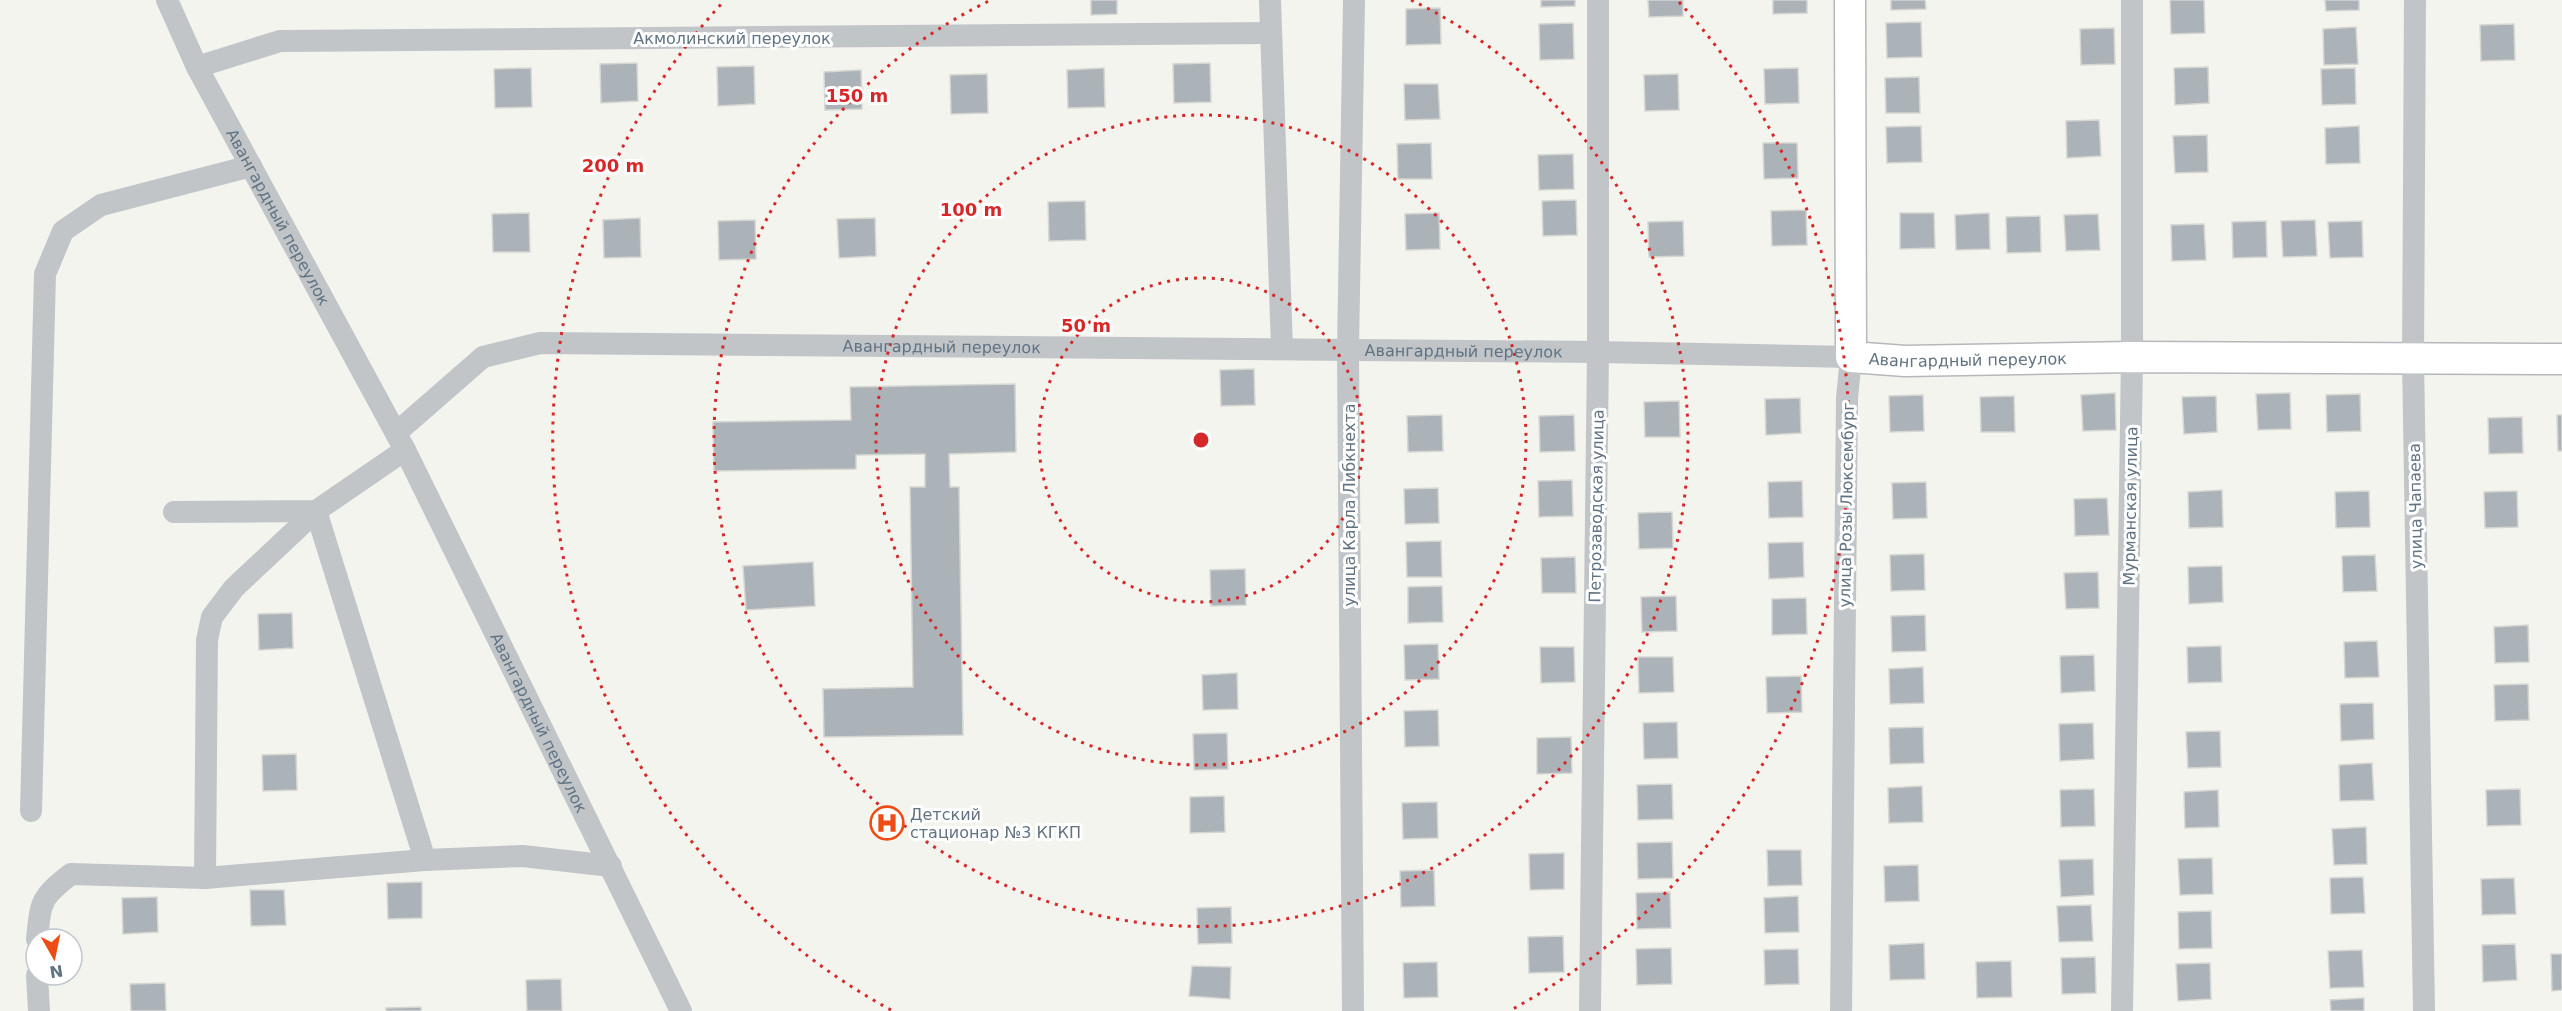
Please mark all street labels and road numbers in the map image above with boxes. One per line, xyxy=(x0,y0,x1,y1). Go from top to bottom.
street label: Акмолинский переулок xyxy=(633,29,831,48)
street label: Авангардный переулок xyxy=(222,126,334,309)
street label: Авангардный переулок xyxy=(843,337,1041,357)
street label: Авангардный переулок xyxy=(1365,341,1563,362)
street label: Авангардный переулок xyxy=(1868,349,2067,371)
street label: улица Розы Люксембург xyxy=(1835,402,1858,608)
street label: улица Карла Либкнехта xyxy=(1340,403,1359,607)
street label: Петрозаводская улица xyxy=(1585,409,1608,603)
street label: Мурманская улица xyxy=(2120,426,2141,586)
street label: улица Чапаева xyxy=(2405,443,2426,569)
street label: Авангардный переулок xyxy=(486,630,591,816)

